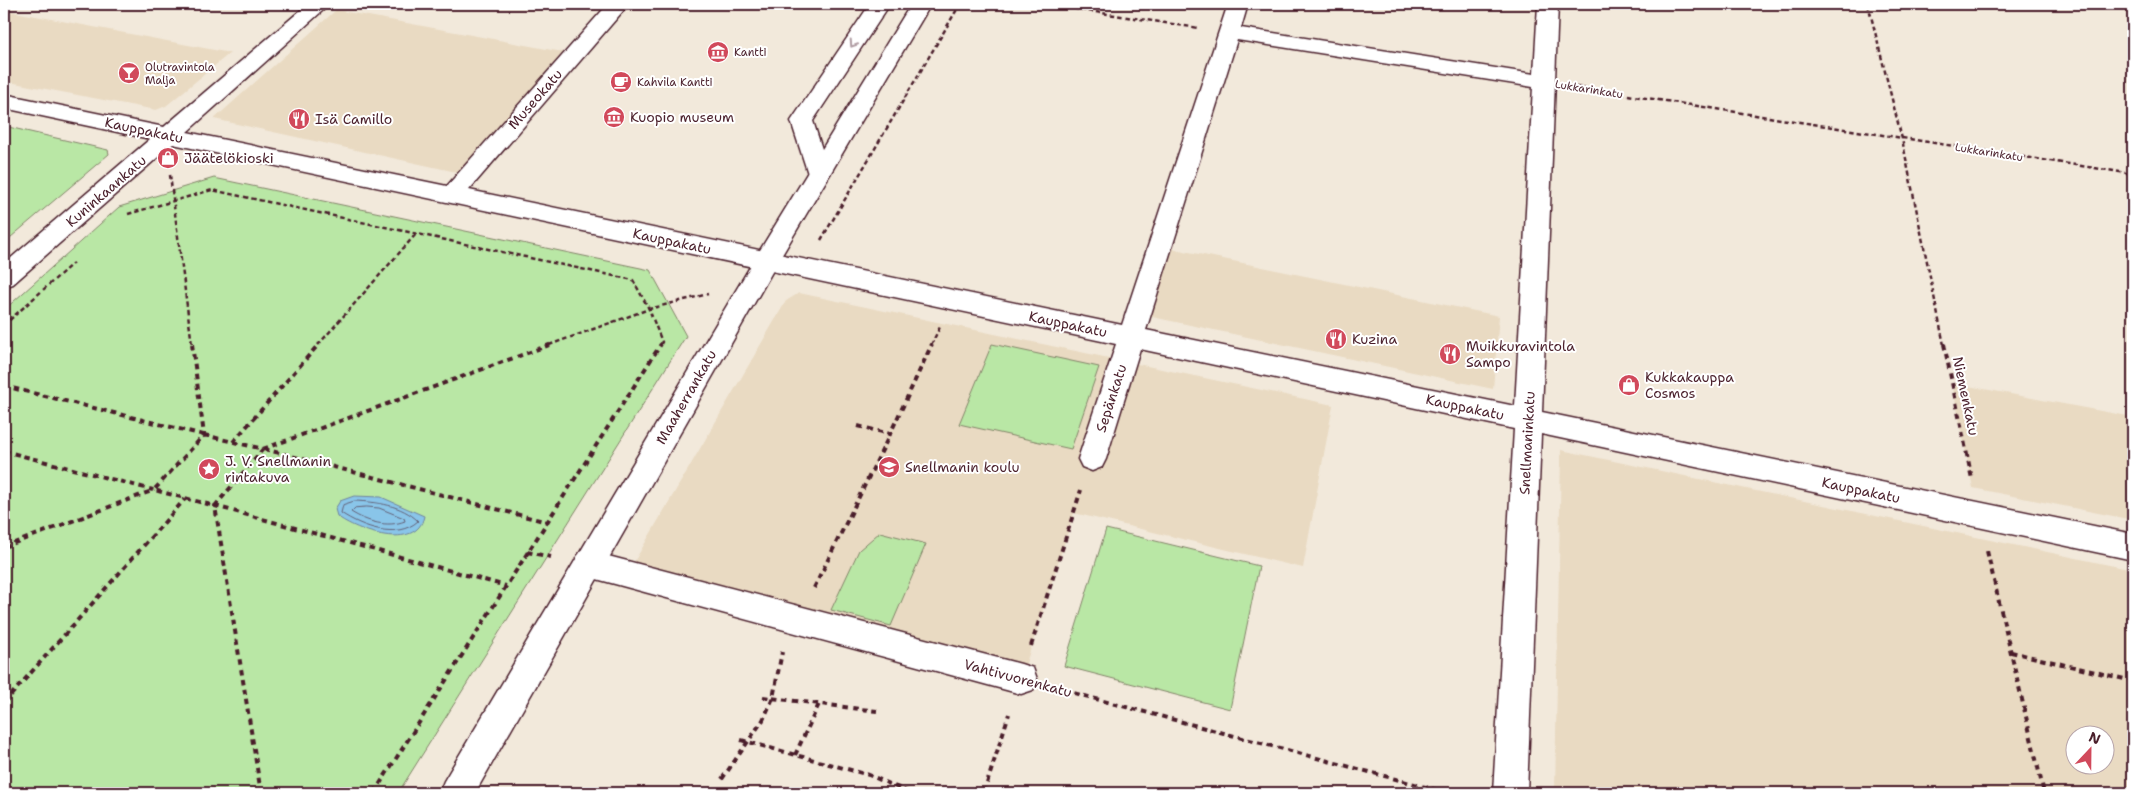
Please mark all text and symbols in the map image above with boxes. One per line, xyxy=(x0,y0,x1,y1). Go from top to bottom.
one-way arrow xyxy=(850,39,859,48)
museum icon: Kantti xyxy=(706,40,730,64)
place label: Kantti xyxy=(734,45,767,60)
place label: Olutravintola Malja xyxy=(145,60,215,88)
bar icon: Olutravintola Malja xyxy=(117,61,141,85)
street label: Museokatu xyxy=(504,65,566,133)
cafe icon: Kahvila Kantti xyxy=(609,70,633,94)
place label: Kahvila Kantti xyxy=(637,75,713,90)
street label: Lukkarinkatu xyxy=(1554,77,1624,102)
museum icon: Kuopio museum xyxy=(602,105,626,129)
restaurant icon: Isä Camillo xyxy=(287,107,311,131)
place label: Kuopio museum xyxy=(630,108,734,126)
place label: Isä Camillo xyxy=(315,110,392,128)
street label: Kauppakatu xyxy=(103,113,185,147)
street label: Lukkarinkatu xyxy=(1954,140,2024,165)
shop icon: Jäätelökioski xyxy=(156,146,180,170)
place label: Jäätelökioski xyxy=(184,149,274,167)
street label: Kuninkaankatu xyxy=(62,151,150,231)
street label: Kauppakatu xyxy=(631,224,713,258)
street label: Kauppakatu xyxy=(1027,307,1109,341)
restaurant icon: Kuzina xyxy=(1324,327,1348,351)
place label: Kuzina xyxy=(1352,330,1397,348)
place label: Muikkuravintola Sampo xyxy=(1466,337,1575,371)
restaurant icon: Muikkuravintola Sampo xyxy=(1438,342,1462,366)
street label: Maaherrankatu xyxy=(652,347,720,447)
street label: Niemenkatu xyxy=(1949,355,1983,437)
street label: Sepänkatu xyxy=(1092,362,1130,434)
place label: Kukkakauppa Cosmos xyxy=(1645,368,1734,402)
shop icon: Kukkakauppa Cosmos xyxy=(1617,373,1641,397)
street label: Kauppakatu xyxy=(1424,390,1506,424)
street label: Snellmaninkatu xyxy=(1515,391,1539,495)
place label: J. V. Snellmanin rintakuva xyxy=(225,452,332,486)
school or university icon: Snellmanin koulu xyxy=(877,455,901,479)
place icon: J. V. Snellmanin rintakuva xyxy=(197,457,221,481)
place label: Snellmanin koulu xyxy=(905,458,1020,476)
street label: Kauppakatu xyxy=(1820,473,1902,507)
street label: Vahtivuorenkatu xyxy=(962,655,1074,701)
north arrow xyxy=(2064,724,2114,774)
text: N xyxy=(2086,728,2103,748)

